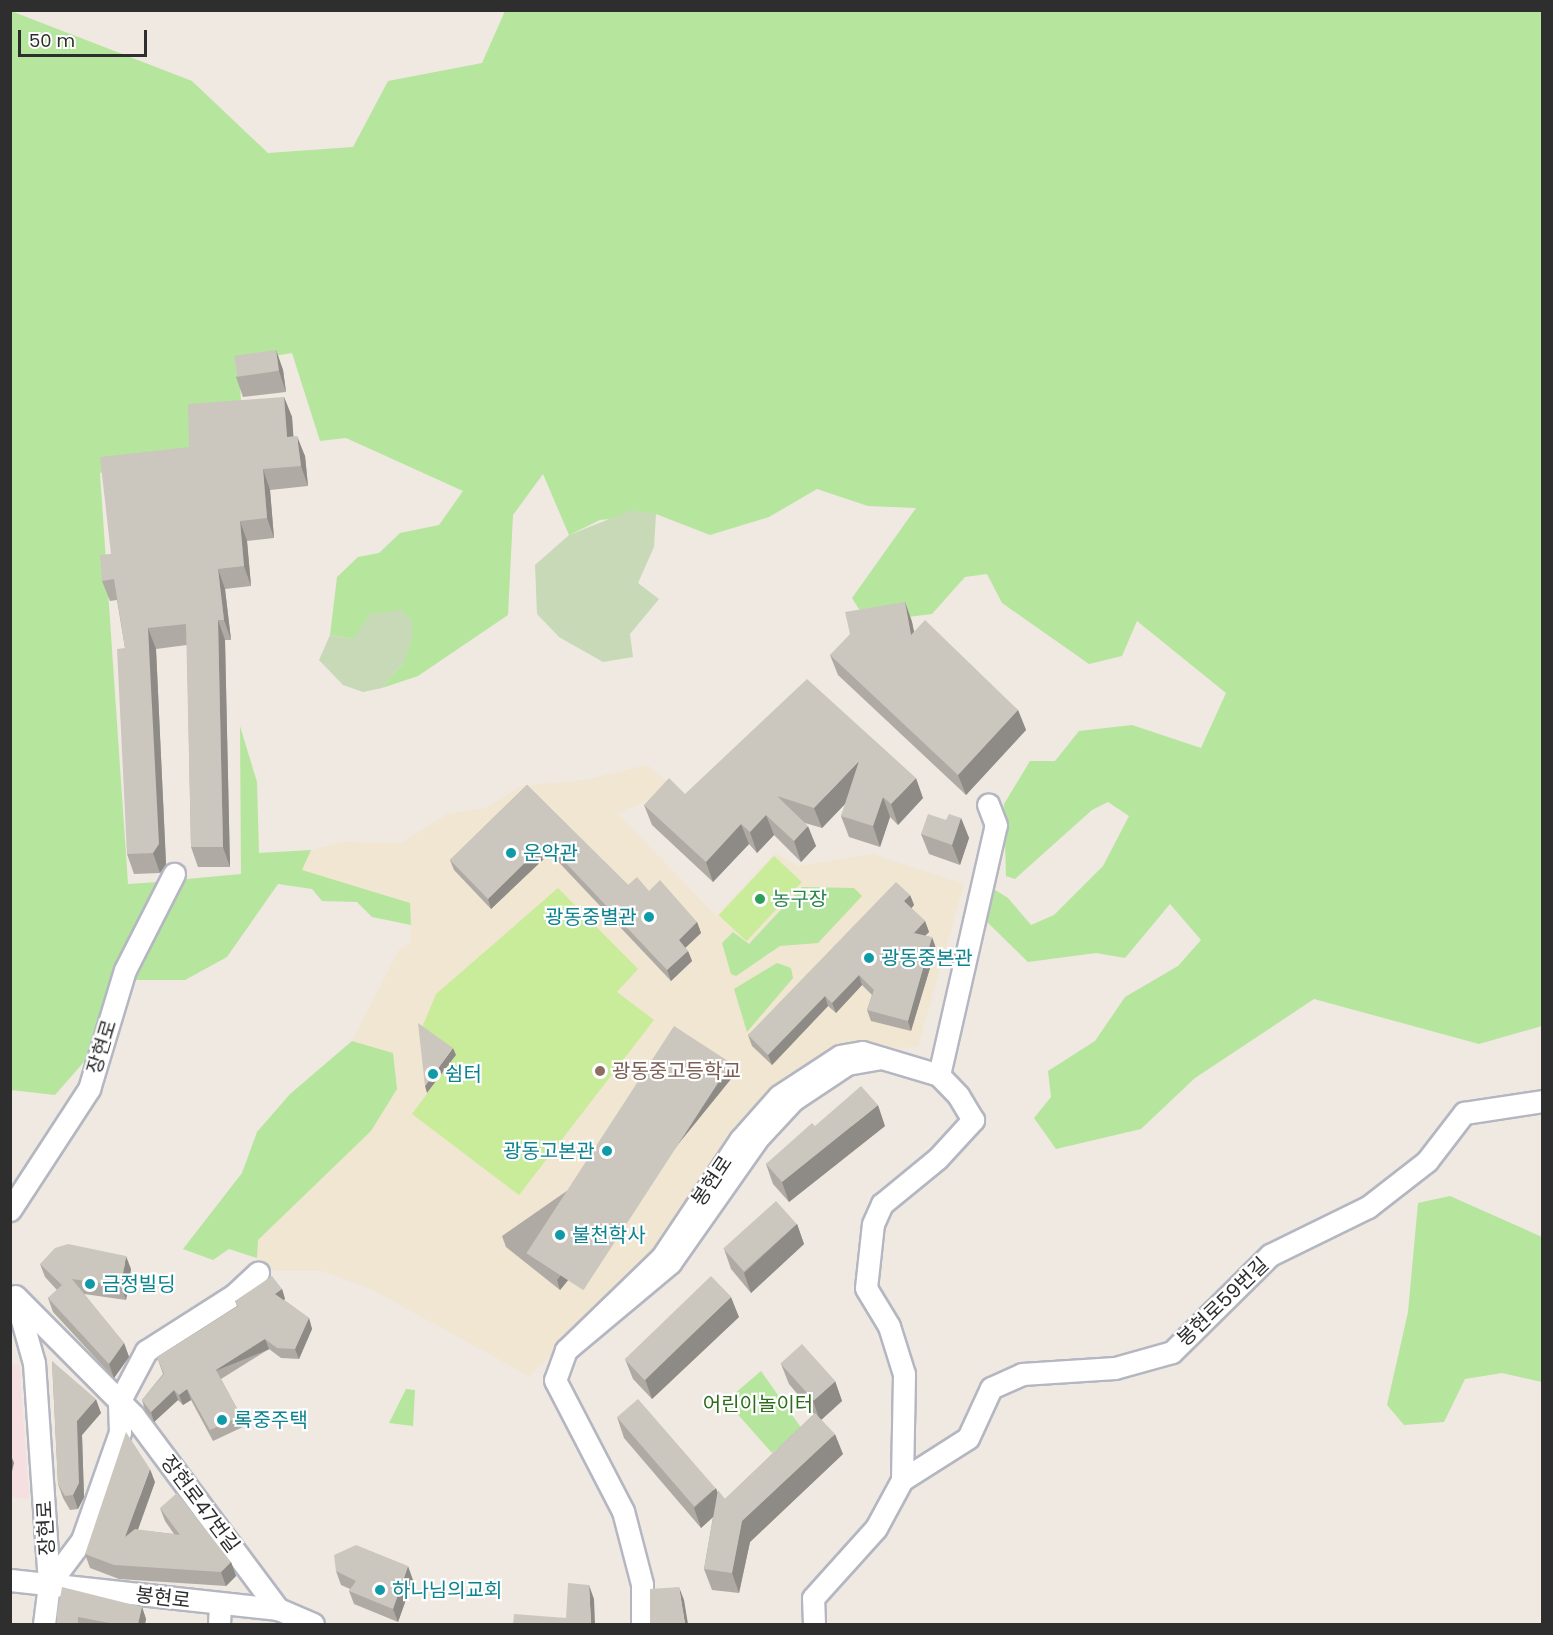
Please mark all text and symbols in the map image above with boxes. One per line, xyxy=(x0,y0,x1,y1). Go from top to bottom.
scale bar xyxy=(21,18,150,56)
text: 50 m xyxy=(29,28,75,53)
place label: 운악관 xyxy=(523,841,578,865)
marker: 운악관 xyxy=(504,846,518,860)
place label: 농구장 xyxy=(772,887,827,911)
marker: 농구장 xyxy=(753,892,767,906)
place label: 광동중별관 xyxy=(545,905,637,929)
marker: 광동중별관 xyxy=(642,910,656,924)
place label: 광동중본관 xyxy=(881,946,973,970)
marker: 광동중본관 xyxy=(862,951,876,965)
street label: 장현로 xyxy=(82,1017,122,1077)
place label: 광동중고등학교 xyxy=(612,1059,741,1083)
place label: 쉼터 xyxy=(445,1062,482,1086)
marker: 광동중고등학교 xyxy=(593,1064,607,1078)
marker: 쉼터 xyxy=(426,1067,440,1081)
place label: 광동고본관 xyxy=(503,1139,595,1163)
marker: 광동고본관 xyxy=(600,1144,614,1158)
street label: 봉현로 xyxy=(687,1151,737,1211)
place label: 불천학사 xyxy=(572,1223,646,1247)
marker: 불천학사 xyxy=(553,1228,567,1242)
street label: 봉현로59번길 xyxy=(1173,1253,1273,1351)
place label: 금정빌딩 xyxy=(102,1272,176,1296)
marker: 금정빌딩 xyxy=(83,1277,97,1291)
park label: 어린이놀이터 xyxy=(703,1392,813,1416)
place label: 록중주택 xyxy=(234,1408,308,1432)
marker: 록중주택 xyxy=(215,1413,229,1427)
street label: 장현로47번길 xyxy=(156,1451,244,1557)
street label: 장현로 xyxy=(33,1500,59,1556)
place label: 하나님의교회 xyxy=(392,1578,502,1602)
street label: 봉현로 xyxy=(134,1583,192,1613)
marker: 하나님의교회 xyxy=(373,1583,387,1597)

